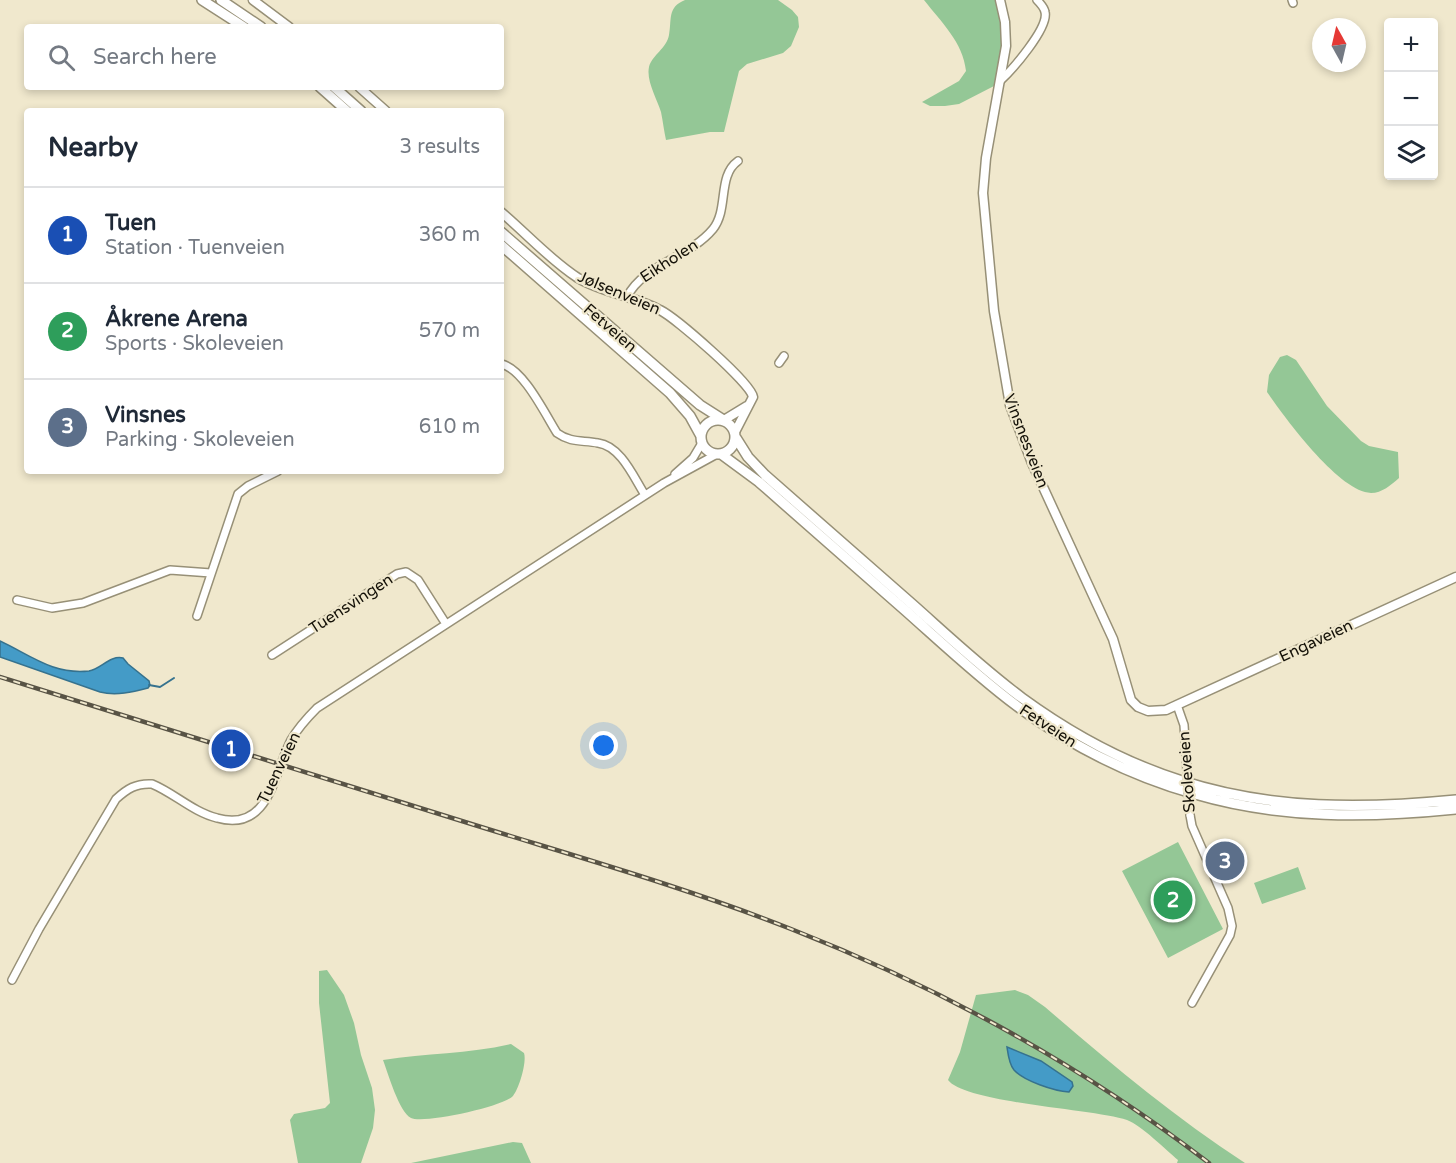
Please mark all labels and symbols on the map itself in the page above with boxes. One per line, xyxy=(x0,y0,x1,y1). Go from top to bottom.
north arrow xyxy=(1312,18,1366,72)
street label: Eikholen xyxy=(636,235,702,287)
street label: Jølsenveien xyxy=(575,267,663,319)
street label: Fetveien xyxy=(579,299,641,357)
street label: Vinsnesveien xyxy=(999,391,1053,491)
street label: Tuensvingen xyxy=(305,569,397,639)
street label: Engaveien xyxy=(1276,615,1356,667)
street label: Fetveien xyxy=(1016,700,1080,752)
pin: 1 xyxy=(212,726,250,771)
street label: Tuenveien xyxy=(253,729,305,807)
your location xyxy=(589,731,618,760)
street label: Skoleveien xyxy=(1174,731,1200,813)
pin: 3 xyxy=(1206,838,1244,884)
pin: 2 xyxy=(1154,878,1192,922)

